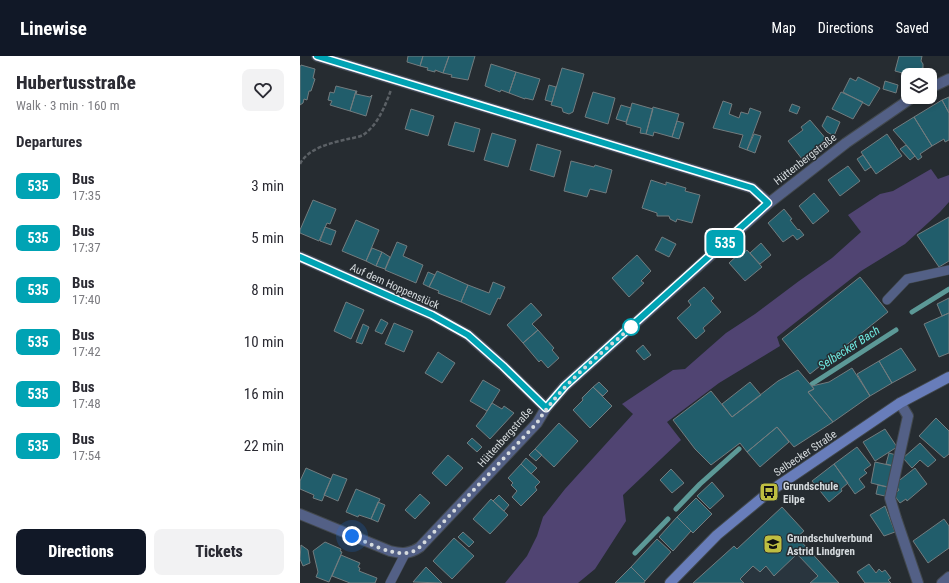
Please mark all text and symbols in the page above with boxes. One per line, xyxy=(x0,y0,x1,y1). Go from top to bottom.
text: Linewise xyxy=(20,17,87,40)
text: Map xyxy=(772,20,796,36)
text: Directions xyxy=(818,20,874,36)
text: Saved xyxy=(896,20,929,36)
map controls xyxy=(901,68,937,104)
button: layers xyxy=(901,68,937,104)
button: heart xyxy=(242,69,284,111)
text: Hubertusstraße xyxy=(16,71,136,94)
text: Walk · 3 min · 160 m xyxy=(16,98,120,113)
street label: Hüttenbergstraße xyxy=(771,131,839,188)
text: Departures xyxy=(16,133,82,151)
text: Bus xyxy=(72,170,95,188)
text: 3 min xyxy=(251,177,284,195)
text: 535 xyxy=(27,178,49,194)
text: 17:35 xyxy=(72,188,101,203)
text: Bus xyxy=(72,222,95,240)
text: 5 min xyxy=(251,229,284,247)
text: 535 xyxy=(27,230,49,246)
line badge: 535 xyxy=(702,230,748,256)
text: 535 xyxy=(714,235,736,251)
text: 17:37 xyxy=(72,240,101,255)
street label: Auf dem Hoppenstück xyxy=(348,261,441,312)
text: Bus xyxy=(72,274,95,292)
text: 8 min xyxy=(251,281,284,299)
text: 535 xyxy=(27,282,49,298)
text: 17:40 xyxy=(72,292,101,307)
unlabelled marker xyxy=(622,318,640,336)
water label: Selbecker Bach xyxy=(816,323,883,373)
text: Bus xyxy=(72,326,95,344)
text: 10 min xyxy=(244,333,284,351)
text: 535 xyxy=(27,334,49,350)
text: 17:42 xyxy=(72,344,101,359)
text: Bus xyxy=(72,378,95,396)
text: 16 min xyxy=(244,385,284,403)
text: 535 xyxy=(27,386,49,402)
text: 17:48 xyxy=(72,396,101,411)
street label: Hüttenbergstraße xyxy=(475,405,536,470)
street label: Selbecker Straße xyxy=(771,428,839,479)
text: Bus xyxy=(72,430,95,448)
text: 22 min xyxy=(244,437,284,455)
text: 535 xyxy=(27,438,49,454)
text: 17:54 xyxy=(72,448,101,463)
place label: Grundschule Eilpe xyxy=(783,480,838,506)
bus stop icon: Grundschule Eilpe xyxy=(758,481,780,503)
your location xyxy=(342,526,362,546)
button: Directions xyxy=(16,529,146,575)
button: Tickets xyxy=(154,529,284,575)
place label: Grundschulverbund Astrid Lindgren xyxy=(787,532,873,558)
school or university icon: Grundschulverbund Astrid Lindgren xyxy=(762,533,784,555)

